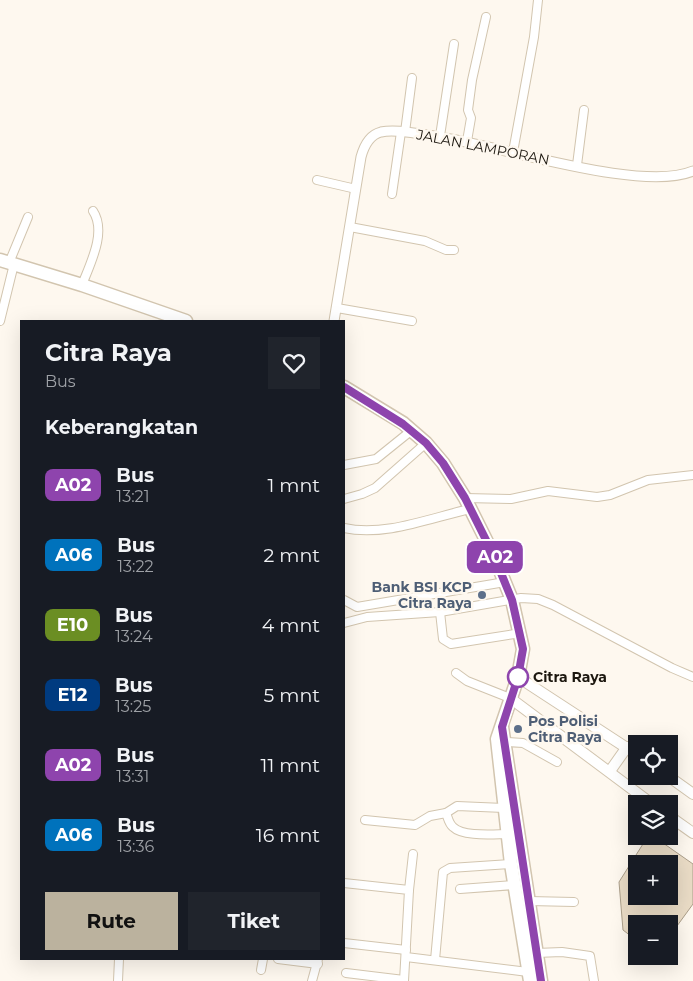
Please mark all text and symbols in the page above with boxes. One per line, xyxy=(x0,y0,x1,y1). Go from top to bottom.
street label: JALAN LAMPORAN xyxy=(414,125,551,169)
button: heart xyxy=(268,337,320,389)
text: Citra Raya xyxy=(45,338,172,367)
text: Bus xyxy=(45,372,76,391)
text: Keberangkatan xyxy=(45,416,198,439)
text: Bus xyxy=(116,464,154,487)
text: A02 xyxy=(55,474,91,496)
text: 1 mnt xyxy=(267,474,320,497)
text: 13:21 xyxy=(116,487,149,506)
text: Bus xyxy=(117,534,155,557)
line badge: A02 xyxy=(466,541,524,573)
text: A06 xyxy=(55,544,92,566)
text: 2 mnt xyxy=(264,544,320,567)
text: A02 xyxy=(477,546,513,568)
text: 13:22 xyxy=(117,557,154,576)
place label: Bank BSI KCP Citra Raya xyxy=(371,578,472,612)
marker: Bank BSI KCP Citra Raya xyxy=(476,589,488,601)
text: Bus xyxy=(115,604,153,627)
text: E10 xyxy=(57,614,88,636)
text: 4 mnt xyxy=(262,614,320,637)
text: 13:24 xyxy=(115,627,153,646)
marker: Citra Raya xyxy=(507,666,529,688)
place label: Citra Raya xyxy=(533,668,607,686)
text: Bus xyxy=(115,674,153,697)
text: E12 xyxy=(58,684,87,706)
text: 5 mnt xyxy=(264,684,320,707)
text: 13:25 xyxy=(115,697,151,716)
place label: Pos Polisi Citra Raya xyxy=(528,712,602,746)
marker: Pos Polisi Citra Raya xyxy=(512,723,524,735)
map controls xyxy=(628,735,678,965)
button: locate xyxy=(628,735,678,785)
text: Bus xyxy=(116,744,154,767)
text: A02 xyxy=(55,754,91,776)
text: 11 mnt xyxy=(261,754,320,777)
text: 13:31 xyxy=(116,767,149,786)
button: layers xyxy=(628,795,678,845)
text: Bus xyxy=(117,814,155,837)
text: A06 xyxy=(55,824,92,846)
text: 16 mnt xyxy=(256,824,320,847)
text: 13:36 xyxy=(117,837,154,856)
button: + xyxy=(628,855,678,905)
button: Rute xyxy=(45,892,178,950)
button: Tiket xyxy=(188,892,320,950)
button: − xyxy=(628,915,678,965)

